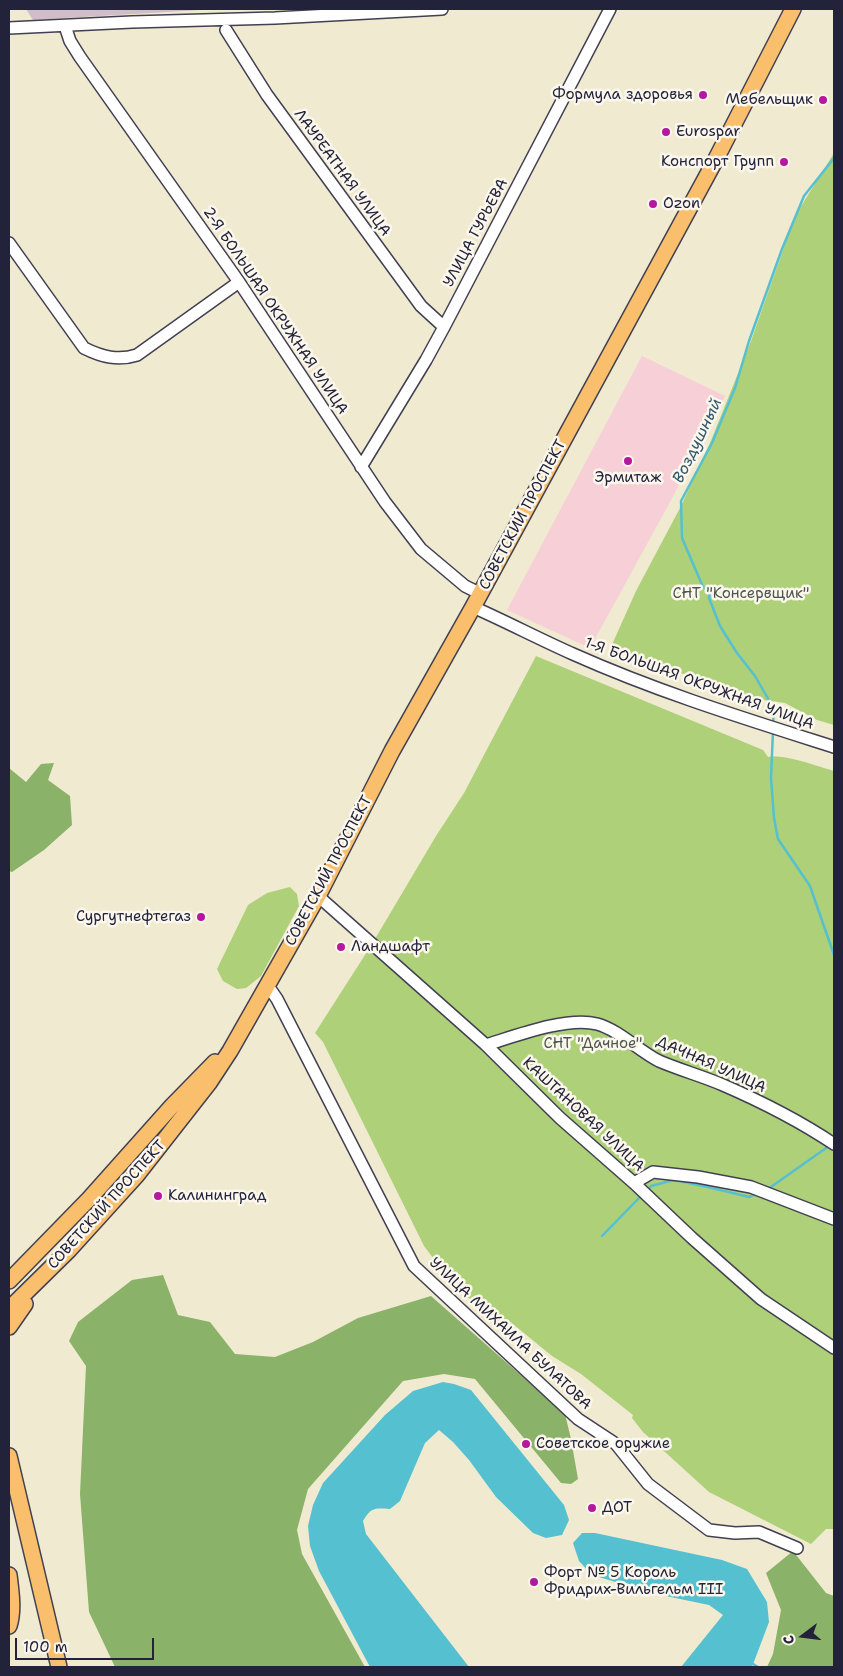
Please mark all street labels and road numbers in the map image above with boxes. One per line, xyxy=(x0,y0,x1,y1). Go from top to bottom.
street label: ЛАУРЕАТНАЯ УЛИЦА xyxy=(290,106,394,240)
street label: УЛИЦА ГУРЬЕВА xyxy=(440,176,512,290)
street label: 2-Я БОЛЬШАЯ ОКРУЖНАЯ УЛИЦА xyxy=(199,204,351,418)
street label: СОВЕТСКИЙ ПРОСПЕКТ xyxy=(476,437,570,593)
street label: 1-Я БОЛЬШАЯ ОКРУЖНАЯ УЛИЦА xyxy=(582,634,816,734)
street label: СОВЕТСКИЙ ПРОСПЕКТ xyxy=(282,793,376,949)
street label: ДАЧНАЯ УЛИЦА xyxy=(653,1033,769,1097)
street label: КАШТАНОВАЯ УЛИЦА xyxy=(519,1054,647,1176)
street label: СОВЕТСКИЙ ПРОСПЕКТ xyxy=(44,1137,170,1273)
street label: УЛИЦА МИХАИЛА БУЛАТОВА xyxy=(425,1254,595,1414)

